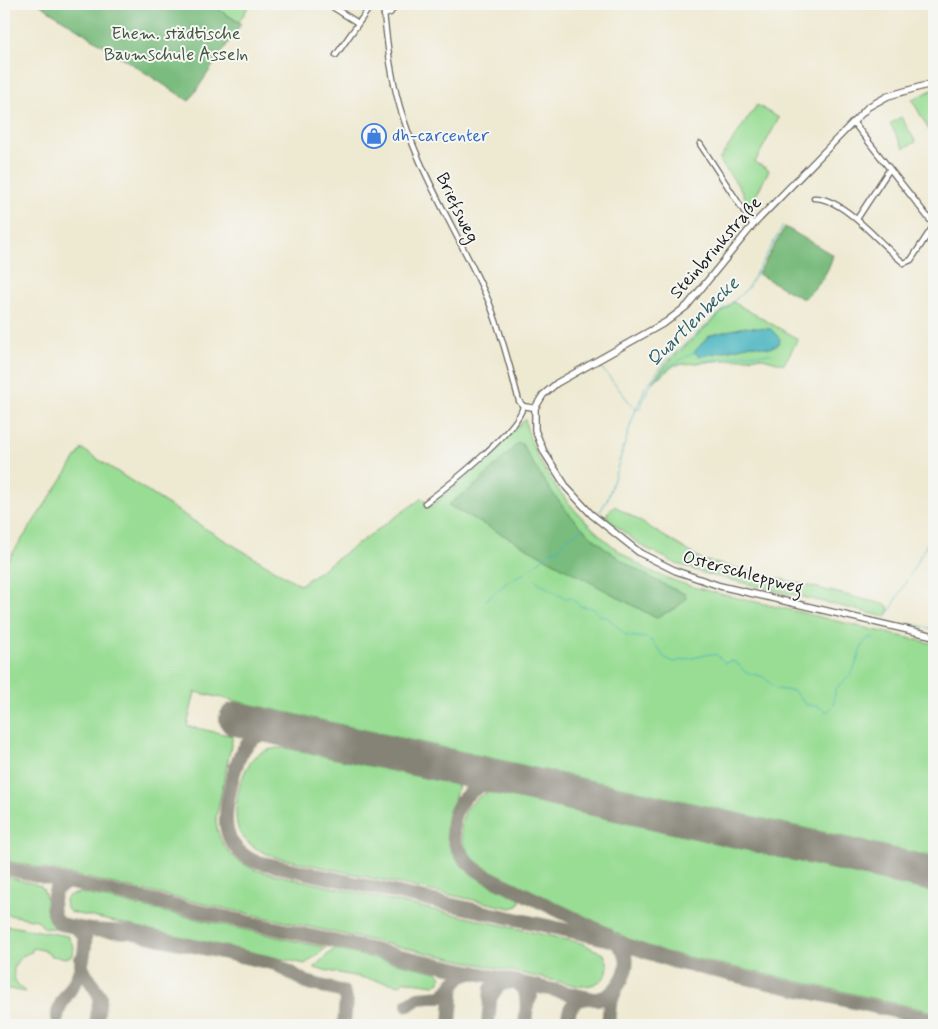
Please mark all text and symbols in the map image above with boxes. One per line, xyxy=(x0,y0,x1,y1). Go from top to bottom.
park label: Ehem. städtische Baumschule Asseln xyxy=(104,22,248,67)
shop icon: dh-carcenter xyxy=(361,123,387,149)
place label: dh-carcenter xyxy=(392,124,490,148)
street label: Briefsweg xyxy=(429,169,484,248)
street label: Steinbrinkstraße xyxy=(665,192,767,304)
water label: Quartlenbecke xyxy=(641,271,745,372)
street label: Osterschleppweg xyxy=(679,545,806,603)

